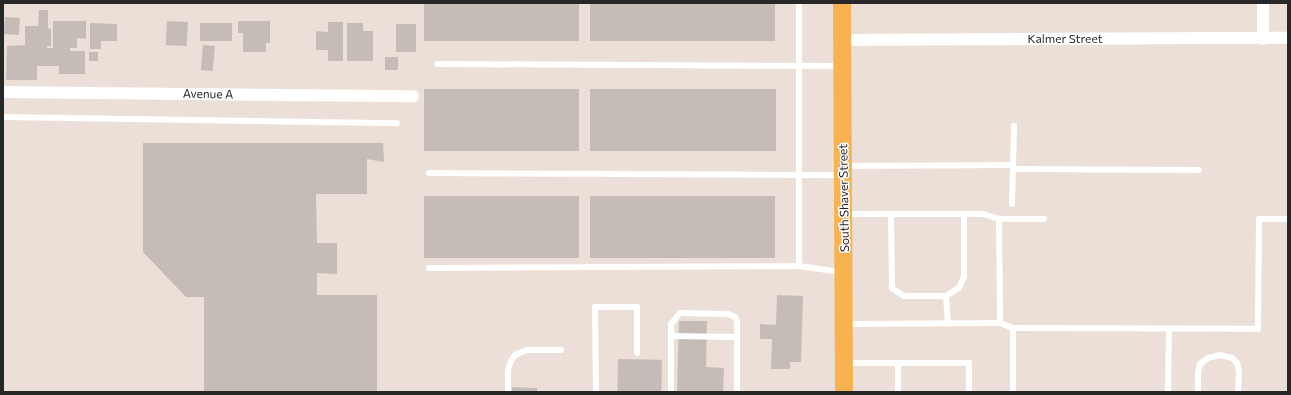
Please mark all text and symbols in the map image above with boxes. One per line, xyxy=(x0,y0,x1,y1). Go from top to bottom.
street label: Kalmer Street xyxy=(1027,32,1103,46)
street label: Avenue A xyxy=(183,86,233,102)
street label: South Shaver Street xyxy=(836,144,852,252)

